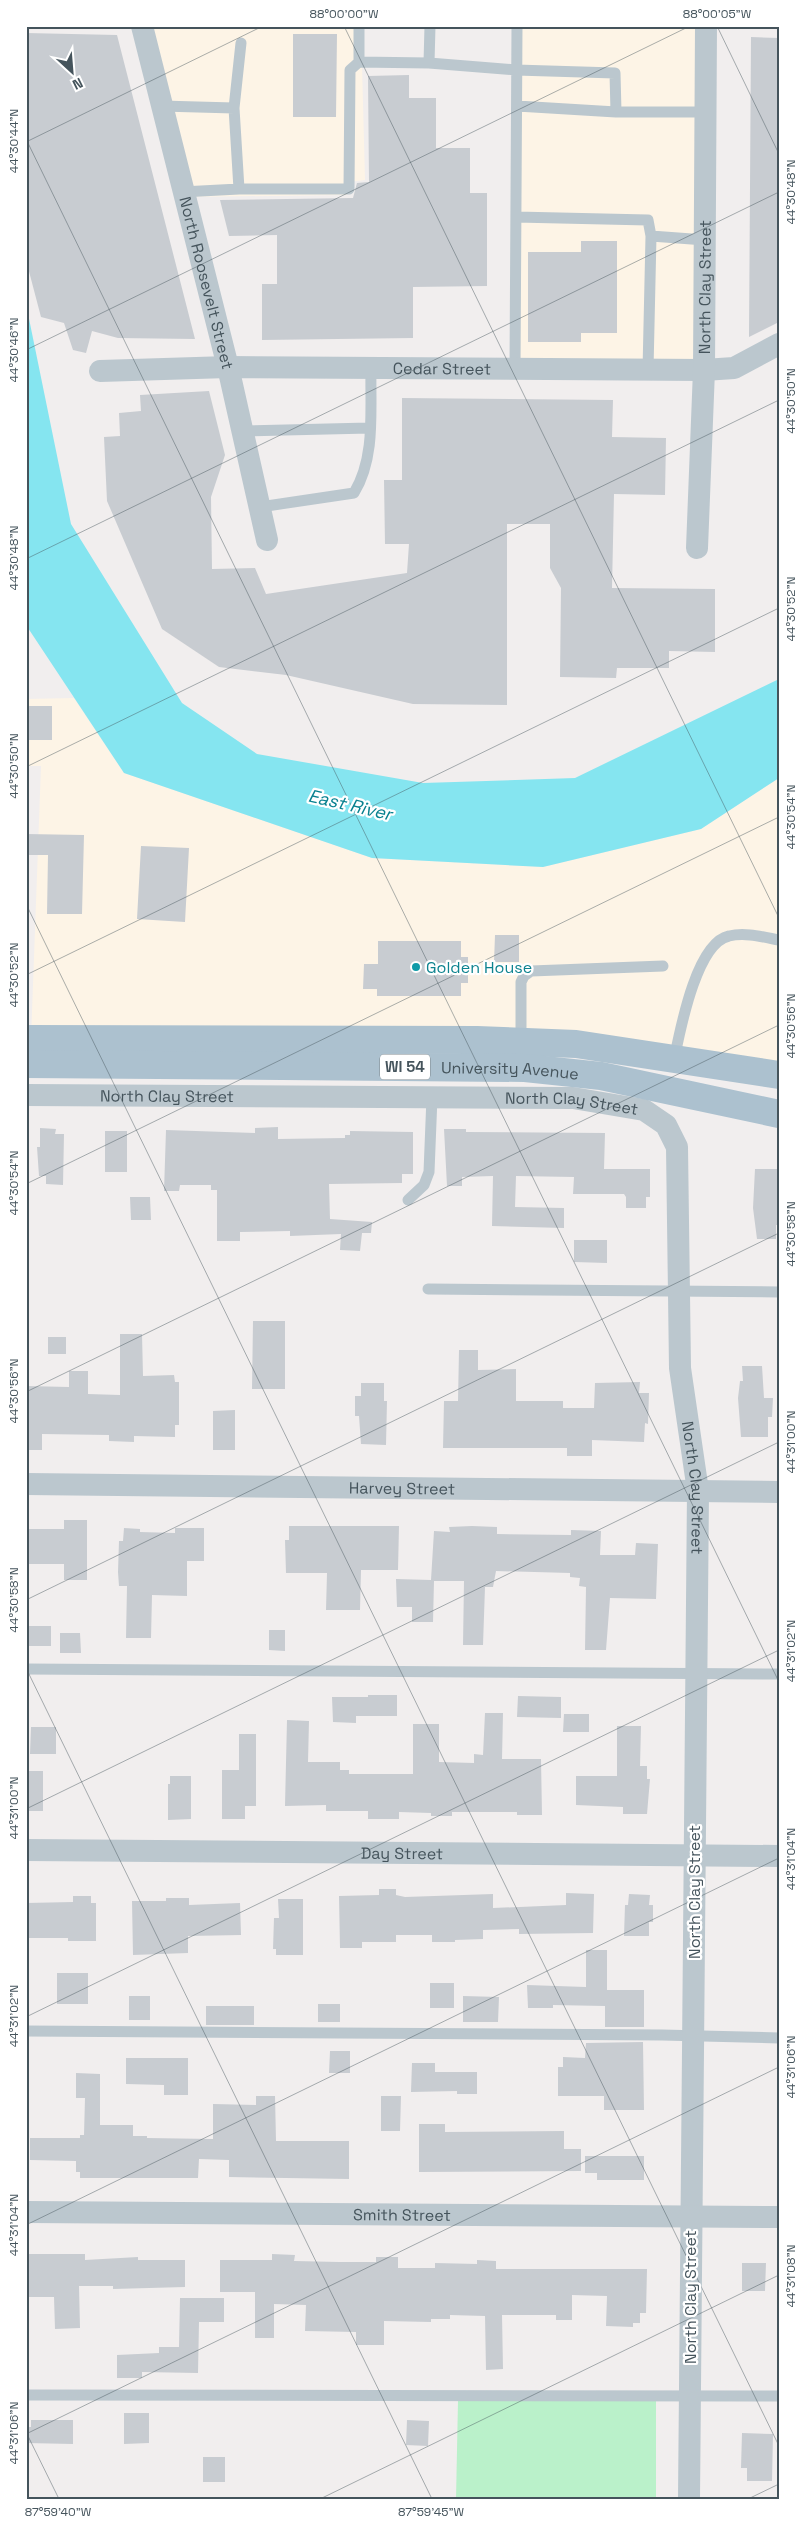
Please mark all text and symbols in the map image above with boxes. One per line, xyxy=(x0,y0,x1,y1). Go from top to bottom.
text: 88°00'00"W xyxy=(310,6,379,22)
text: 88°00'05"W xyxy=(683,6,752,22)
north arrow xyxy=(48,48,98,98)
text: N xyxy=(70,74,86,94)
text: 44°30'44"N xyxy=(6,109,22,173)
text: 44°30'48"N xyxy=(783,159,799,225)
street label: North Roosevelt Street xyxy=(174,194,238,372)
street label: North Clay Street xyxy=(694,220,716,354)
text: 44°30'46"N xyxy=(6,318,22,382)
street label: Cedar Street xyxy=(393,358,491,380)
text: 44°30'50"N xyxy=(783,368,799,434)
text: 44°30'48"N xyxy=(6,525,22,591)
text: 44°30'52"N xyxy=(783,577,799,641)
text: 44°30'50"N xyxy=(6,733,22,799)
water label: East River xyxy=(306,784,396,826)
text: 44°30'54"N xyxy=(783,785,799,849)
text: 44°30'52"N xyxy=(6,943,22,1007)
place label: Golden House xyxy=(426,957,532,978)
marker: Golden House xyxy=(410,961,422,973)
text: 44°30'56"N xyxy=(783,993,799,1059)
road number: WI 54 xyxy=(380,1054,430,1080)
street label: University Avenue xyxy=(441,1057,580,1085)
street label: North Clay Street xyxy=(100,1085,234,1107)
street label: North Clay Street xyxy=(505,1088,640,1120)
text: 44°30'54"N xyxy=(6,1151,22,1215)
text: 44°30'58"N xyxy=(783,1201,799,1267)
text: 44°30'56"N xyxy=(6,1358,22,1424)
text: 44°31'00"N xyxy=(783,1410,799,1474)
street label: North Clay Street xyxy=(677,1420,708,1554)
street label: Harvey Street xyxy=(349,1477,455,1500)
text: 44°30'58"N xyxy=(6,1567,22,1633)
text: 44°31'02"N xyxy=(783,1620,799,1682)
text: 44°31'00"N xyxy=(6,1776,22,1840)
street label: North Clay Street xyxy=(684,1825,705,1959)
text: 44°31'04"N xyxy=(783,1828,799,1890)
street label: Day Street xyxy=(361,1843,443,1864)
text: 44°31'02"N xyxy=(6,1985,22,2047)
text: 44°31'06"N xyxy=(783,2036,799,2098)
text: 44°31'04"N xyxy=(6,2194,22,2256)
street label: Smith Street xyxy=(353,2204,451,2226)
street label: North Clay Street xyxy=(680,2230,701,2364)
text: 44°31'08"N xyxy=(783,2245,799,2307)
text: 44°31'06"N xyxy=(6,2402,22,2464)
text: 87°59'40"W xyxy=(25,2504,92,2520)
text: 87°59'45"W xyxy=(398,2504,464,2520)

